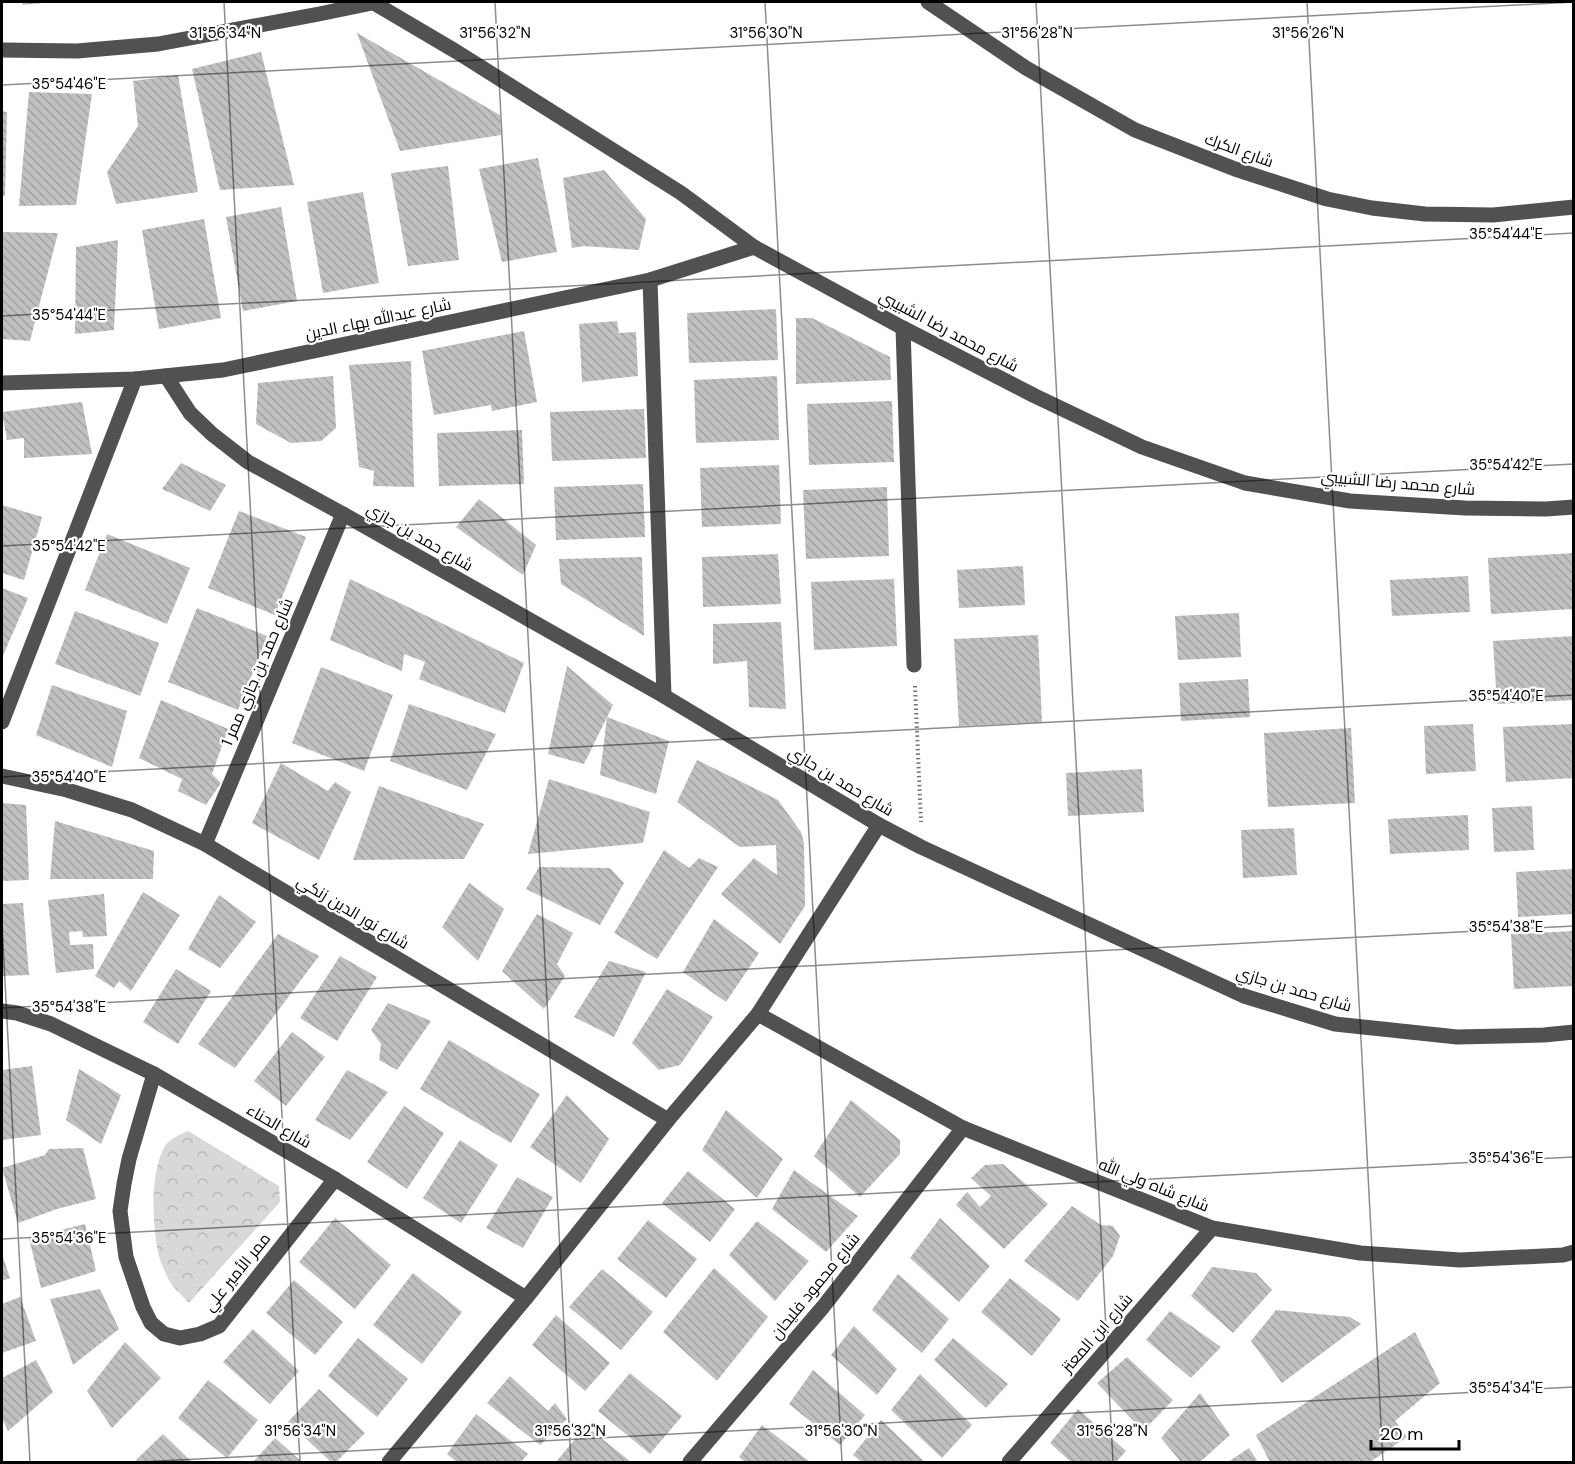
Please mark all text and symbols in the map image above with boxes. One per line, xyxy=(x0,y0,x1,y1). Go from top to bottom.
text: 31°56'34"N xyxy=(189,23,261,43)
text: 31°56'32"N xyxy=(459,23,531,43)
text: 31°56'30"N xyxy=(729,23,803,43)
text: 31°56'28"N xyxy=(1001,23,1073,43)
text: 31°56'26"N xyxy=(1272,23,1344,43)
text: 35°54'46"E xyxy=(32,74,106,94)
street label: شارع الكرك xyxy=(1201,128,1276,173)
text: 35°54'44"E xyxy=(1469,224,1543,244)
street label: شارع محمد رضا الشبيبي xyxy=(874,285,1022,379)
street label: شارع عبدالله بهاء الدين xyxy=(303,293,453,346)
text: 35°54'44"E xyxy=(32,305,106,325)
text: 35°54'42"E xyxy=(1469,455,1543,475)
street label: شارع محمد رضا الشبيبي xyxy=(1320,466,1476,503)
street label: شارع حمد بن جازي xyxy=(361,498,477,579)
text: 35°54'42"E xyxy=(32,536,106,556)
street label: شارع حمد بن جازي ممر 1 xyxy=(216,595,300,750)
text: 35°54'40"E xyxy=(1468,686,1544,706)
street label: شارع حمد بن جازي xyxy=(783,741,898,823)
text: 35°54'40"E xyxy=(31,767,107,787)
street label: شارع نور الدين زنكي xyxy=(291,870,413,956)
text: 35°54'38"E xyxy=(1469,917,1543,937)
street label: شارع حمد بن جازي xyxy=(1233,961,1354,1019)
text: 35°54'38"E xyxy=(32,997,106,1017)
street label: شارع الحناء xyxy=(242,1099,315,1154)
text: 35°54'36"E xyxy=(1469,1148,1543,1168)
street label: شارع شاه ولي الله xyxy=(1095,1153,1212,1219)
text: 35°54'36"E xyxy=(32,1228,106,1248)
street label: ممر الأمير علي xyxy=(199,1228,277,1317)
street label: شارع محمود فليحان xyxy=(765,1228,865,1344)
street label: شارع ابن المعتز xyxy=(1056,1289,1138,1378)
text: 35°54'34"E xyxy=(1469,1378,1543,1398)
scale bar xyxy=(1371,1413,1460,1451)
text: 31°56'34"N xyxy=(264,1421,336,1441)
text: 31°56'32"N xyxy=(534,1421,606,1441)
text: 31°56'30"N xyxy=(804,1421,878,1441)
text: 31°56'28"N xyxy=(1076,1421,1148,1441)
text: 20 m xyxy=(1380,1422,1423,1446)

